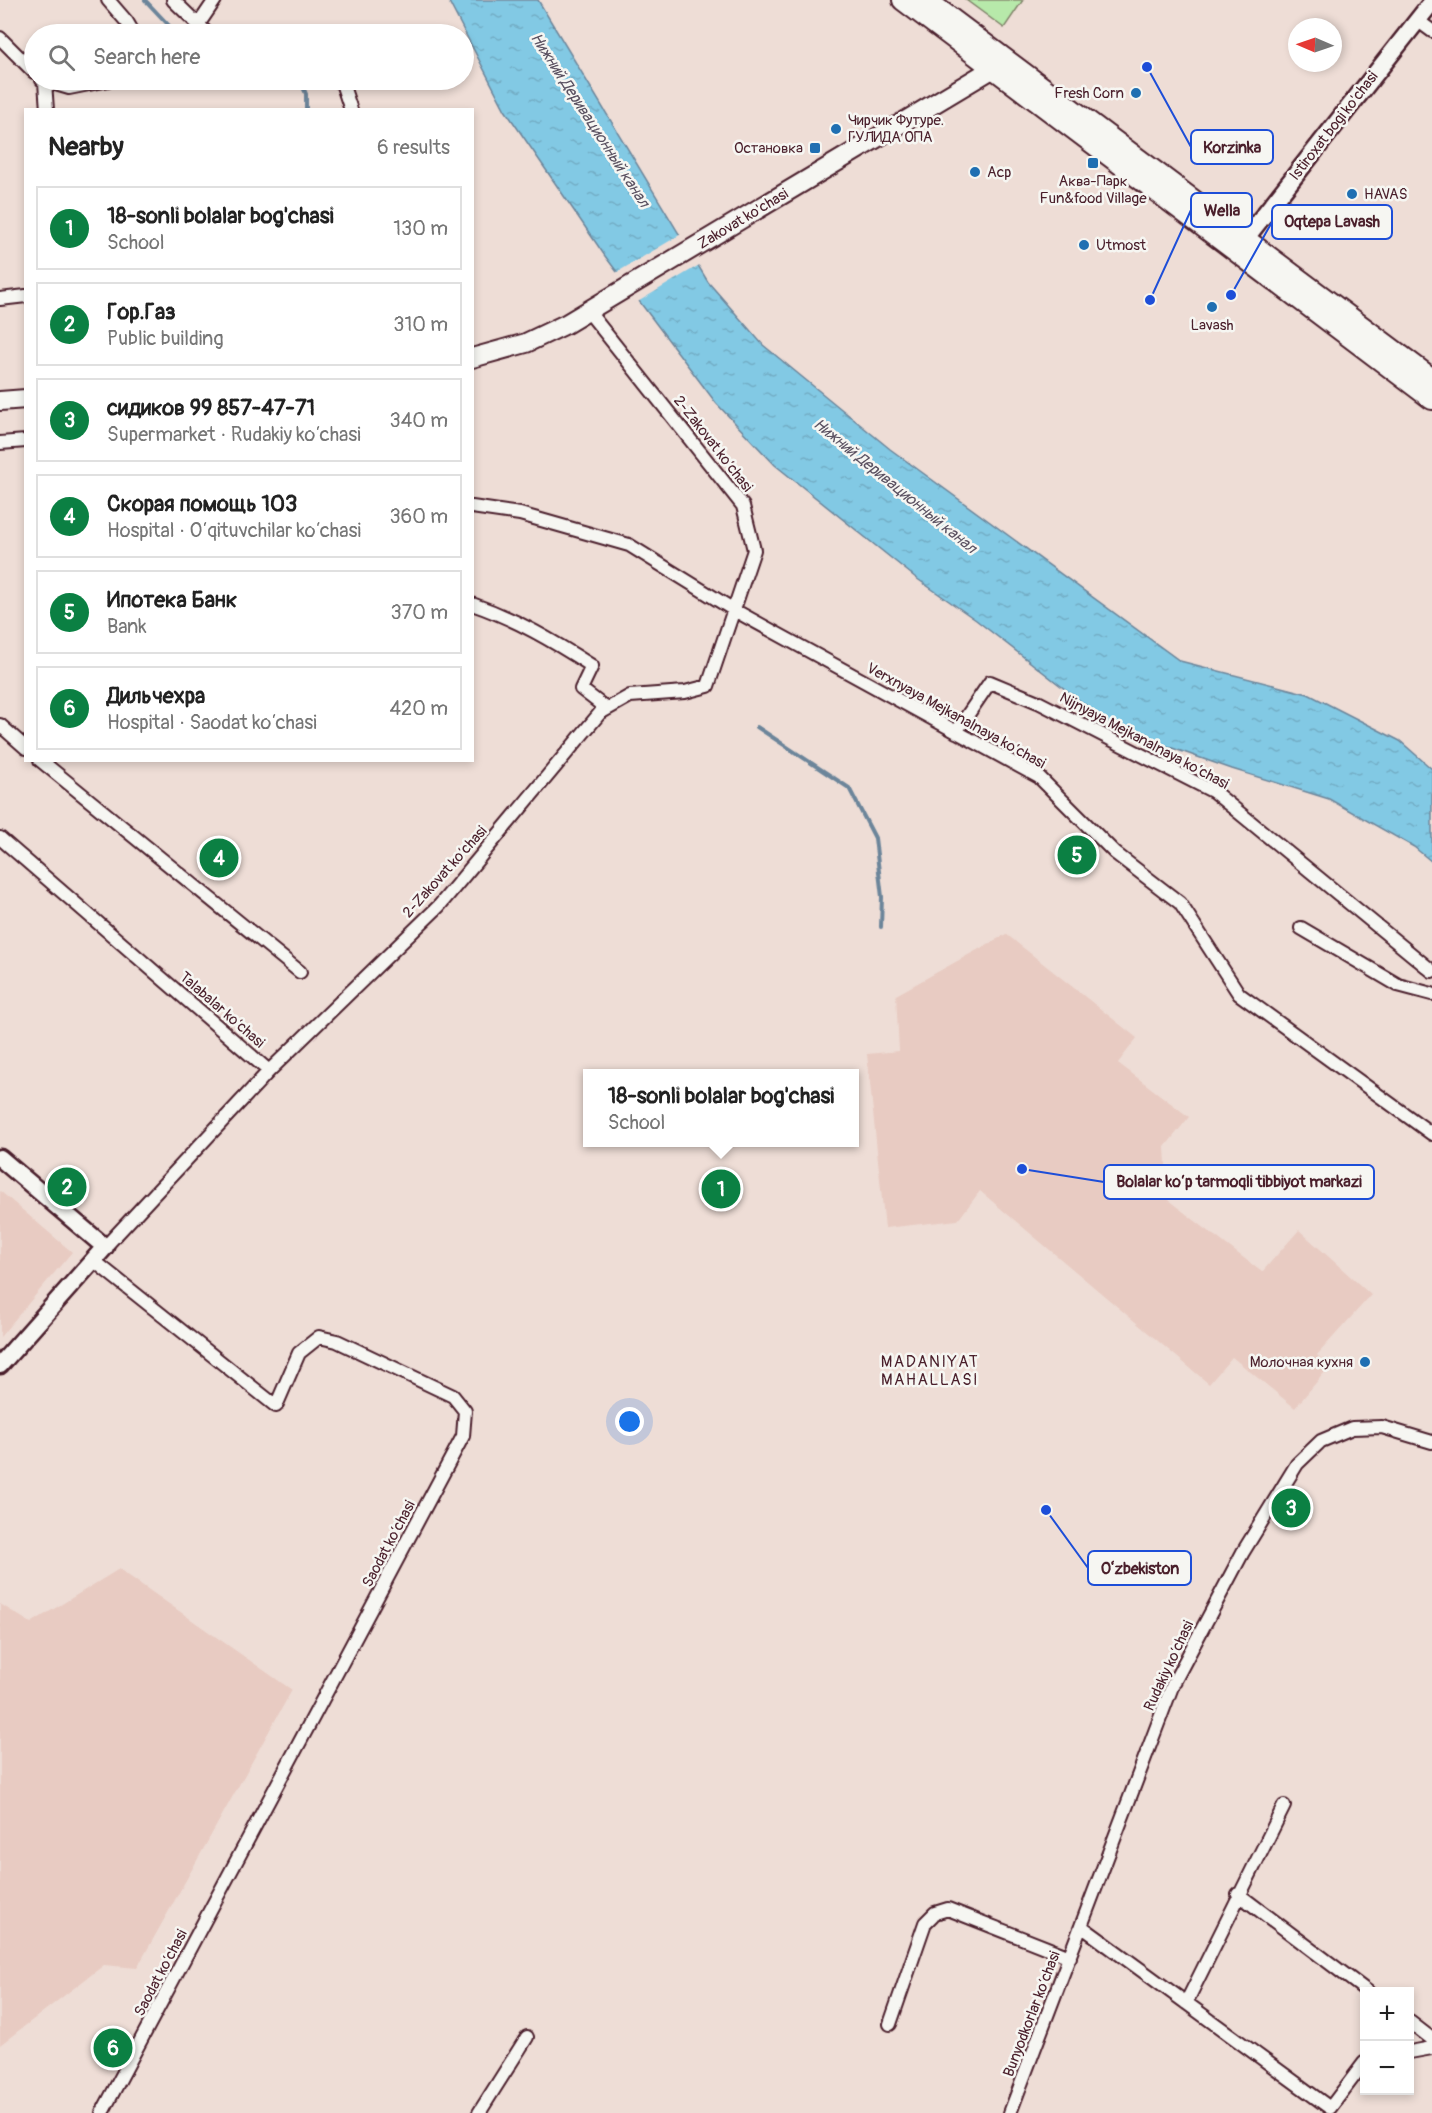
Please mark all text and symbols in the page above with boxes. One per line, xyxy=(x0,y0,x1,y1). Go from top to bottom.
north arrow xyxy=(1288,18,1342,72)
search box xyxy=(24,24,474,90)
water label: Нижний Деривационный канал xyxy=(526,29,655,212)
icon: search xyxy=(45,41,78,74)
text: Search here xyxy=(93,43,200,71)
street label: Istiroxat bogi ko'chasi xyxy=(1286,67,1383,184)
place label: Fresh Corn xyxy=(1054,84,1124,103)
marker: Fresh Corn xyxy=(1129,86,1143,100)
place label: Чирчик Футуре. ГУЛИДА ОПА xyxy=(848,111,944,147)
marker: Чирчик Футуре. ГУЛИДА ОПА xyxy=(829,122,843,136)
callout: Korzinka xyxy=(1191,130,1273,164)
text: Nearby xyxy=(48,131,124,163)
text: 6 results xyxy=(377,135,450,160)
text: Korzinka xyxy=(1203,138,1262,158)
place label: Остановка xyxy=(734,139,803,158)
marker: Остановка xyxy=(808,141,822,155)
marker: Аква-Парк Fun&food Village xyxy=(1086,156,1100,170)
place label: Аср xyxy=(987,163,1011,182)
marker: Аср xyxy=(968,165,982,179)
place label: Аква-Парк Fun&food Village xyxy=(1039,172,1147,208)
street label: Zakovat ko'chasi xyxy=(694,184,792,254)
place label: HAVAS xyxy=(1364,185,1408,204)
marker: HAVAS xyxy=(1345,187,1359,201)
callout: Wella xyxy=(1191,193,1252,227)
text: Wella xyxy=(1204,201,1241,221)
text: 18-sonli bolalar bog'chasi xyxy=(107,202,334,230)
callout: Oqtepa Lavash xyxy=(1272,205,1392,239)
text: Oqtepa Lavash xyxy=(1284,212,1381,232)
text: 1 xyxy=(66,216,73,241)
text: 130 m xyxy=(393,216,448,241)
text: School xyxy=(107,230,164,255)
place label: Utmost xyxy=(1096,236,1147,255)
marker: Utmost xyxy=(1077,238,1091,252)
text: Гор.Газ xyxy=(107,298,176,326)
marker: Lavash xyxy=(1205,300,1219,314)
text: 2 xyxy=(64,312,75,337)
text: 310 m xyxy=(393,312,448,337)
place label: Lavash xyxy=(1191,316,1233,335)
text: Public building xyxy=(107,326,223,351)
street label: 2-Zakovat ko‘chasi xyxy=(669,392,757,496)
text: сидиков 99 857-47-71 xyxy=(107,394,315,422)
text: 3 xyxy=(64,408,75,433)
text: 340 m xyxy=(389,408,448,433)
water label: Нижний Деривационный канал xyxy=(809,414,982,559)
text: Supermarket · Rudakiy ko‘chasi xyxy=(107,422,361,447)
text: Скорая помощь 103 xyxy=(107,490,297,518)
text: 4 xyxy=(64,504,75,529)
text: 360 m xyxy=(389,504,448,529)
text: Hospital · O‘qituvchilar ko‘chasi xyxy=(107,518,361,543)
text: Ипотека Банк xyxy=(107,586,237,614)
text: 5 xyxy=(64,600,75,625)
text: 370 m xyxy=(391,600,448,625)
text: Bank xyxy=(107,614,147,639)
street label: Verxnyaya Mejkanalnaya ko‘chasi xyxy=(863,659,1049,773)
text: Дильчехра xyxy=(107,682,205,710)
street label: Nijnyaya Mejkanalnaya ko‘chasi xyxy=(1056,688,1232,794)
text: 6 xyxy=(64,696,75,721)
text: 420 m xyxy=(389,696,448,721)
text: Hospital · Saodat ko‘chasi xyxy=(107,710,317,735)
street label: 2-Zakovat ko‘chasi xyxy=(399,822,492,922)
pin: 5 xyxy=(1058,832,1096,878)
pin: 4 xyxy=(200,836,238,880)
street label: Talabalar ko‘chasi xyxy=(175,968,269,1052)
popup xyxy=(583,1069,859,1147)
text: 18-sonli bolalar bog'chasi xyxy=(608,1082,834,1110)
text: School xyxy=(608,1110,665,1135)
pin: 2 xyxy=(48,1164,86,1210)
callout: Bolalar ko‘p tarmoqli tibbiyot markazi xyxy=(1104,1165,1374,1199)
pin: 1 xyxy=(702,1166,740,1212)
text: Bolalar ko‘p tarmoqli tibbiyot markazi xyxy=(1116,1172,1362,1192)
district label: MADANIYAT MAHALLASI xyxy=(881,1352,979,1390)
place label: Молочная кухня xyxy=(1250,1353,1353,1372)
marker: Молочная кухня xyxy=(1358,1355,1372,1369)
your location xyxy=(615,1407,644,1436)
pin: 3 xyxy=(1272,1486,1310,1530)
street label: Saodat ko‘chasi xyxy=(358,1497,420,1591)
callout: Oʻzbekiston xyxy=(1088,1551,1191,1585)
text: Oʻzbekiston xyxy=(1101,1559,1179,1579)
street label: Rudakiy ko‘chasi xyxy=(1140,1617,1198,1714)
street label: Saodat ko‘chasi xyxy=(130,1926,192,2020)
street label: Bunyodkorlar ko‘chasi xyxy=(999,1948,1065,2080)
map controls xyxy=(1360,1987,1414,2095)
button: + xyxy=(1360,1987,1414,2041)
pin: 6 xyxy=(94,2026,132,2070)
button: − xyxy=(1360,2041,1414,2095)

